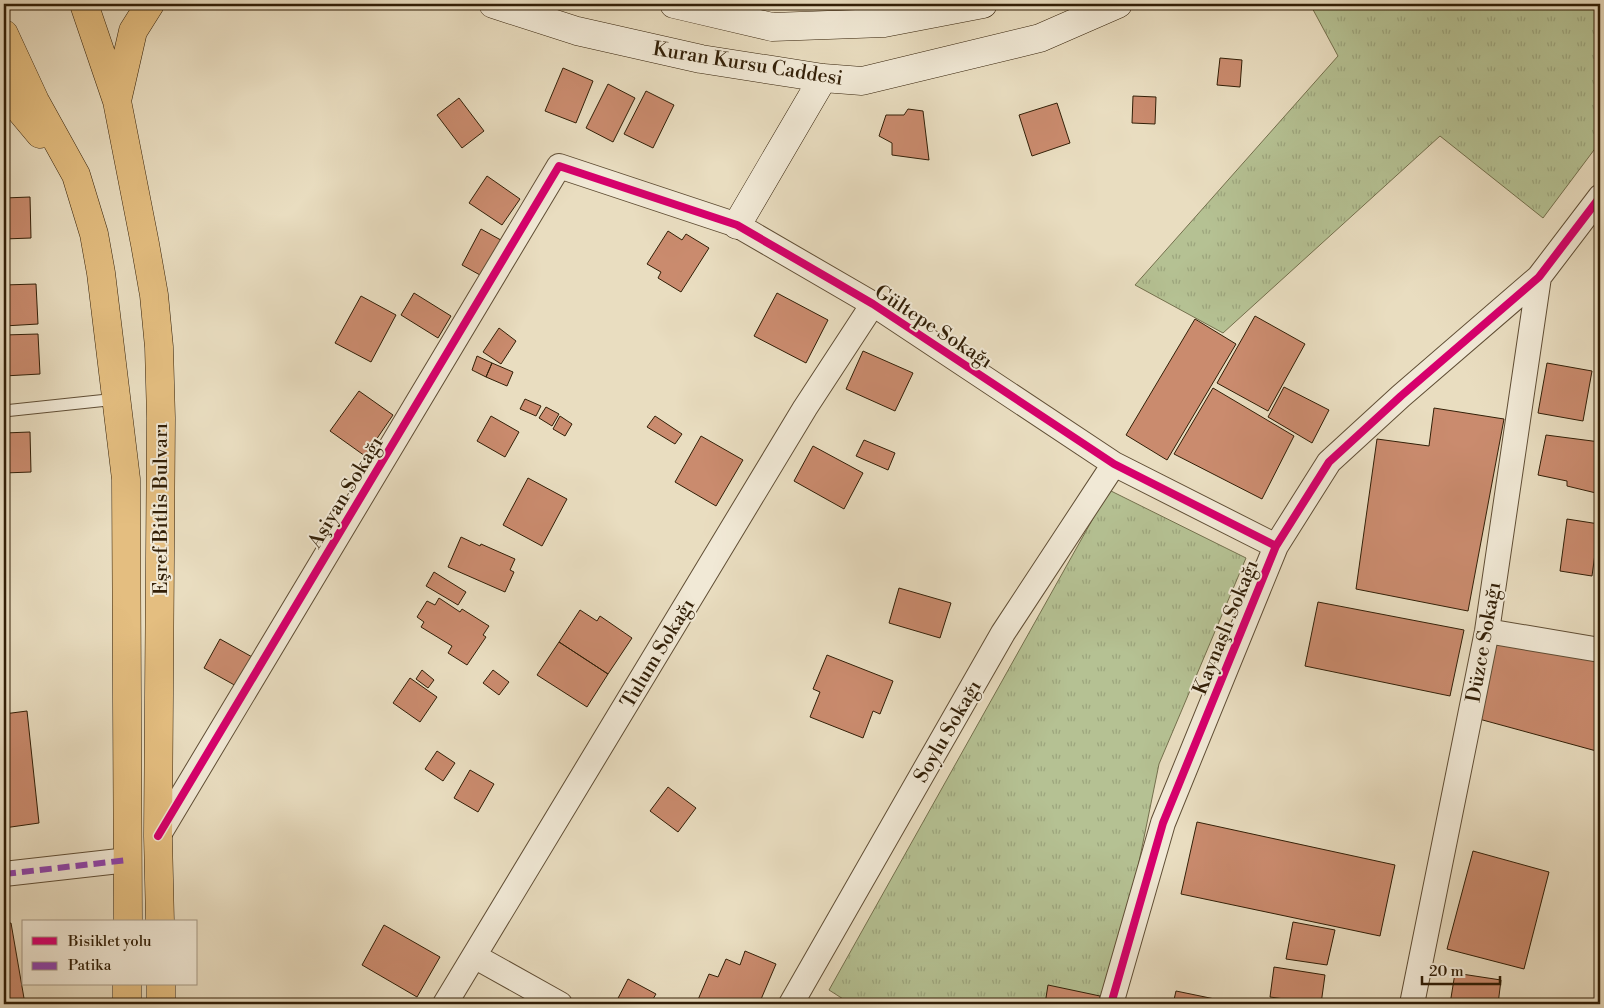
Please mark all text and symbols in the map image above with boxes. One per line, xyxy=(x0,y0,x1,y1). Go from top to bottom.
street label: Kuran Kursu Caddesi xyxy=(651,37,845,92)
street label: Gültepe Sokağı xyxy=(869,280,997,375)
street label: Eşref Bitlis Bulvarı xyxy=(149,422,174,595)
street label: Aşiyan Sokağı xyxy=(303,432,390,554)
street label: Kaynaşlı Sokağı xyxy=(1188,556,1265,699)
street label: Düzce Sokağı xyxy=(1462,580,1507,704)
street label: Tulum Sokağı xyxy=(616,594,701,713)
street label: Soylu Sokağı xyxy=(909,676,988,788)
legend xyxy=(22,920,198,986)
text: Bisiklet yolu xyxy=(67,932,152,951)
scale bar xyxy=(1422,953,1499,985)
text: Patika xyxy=(68,956,112,975)
text: 20 m xyxy=(1429,962,1464,981)

